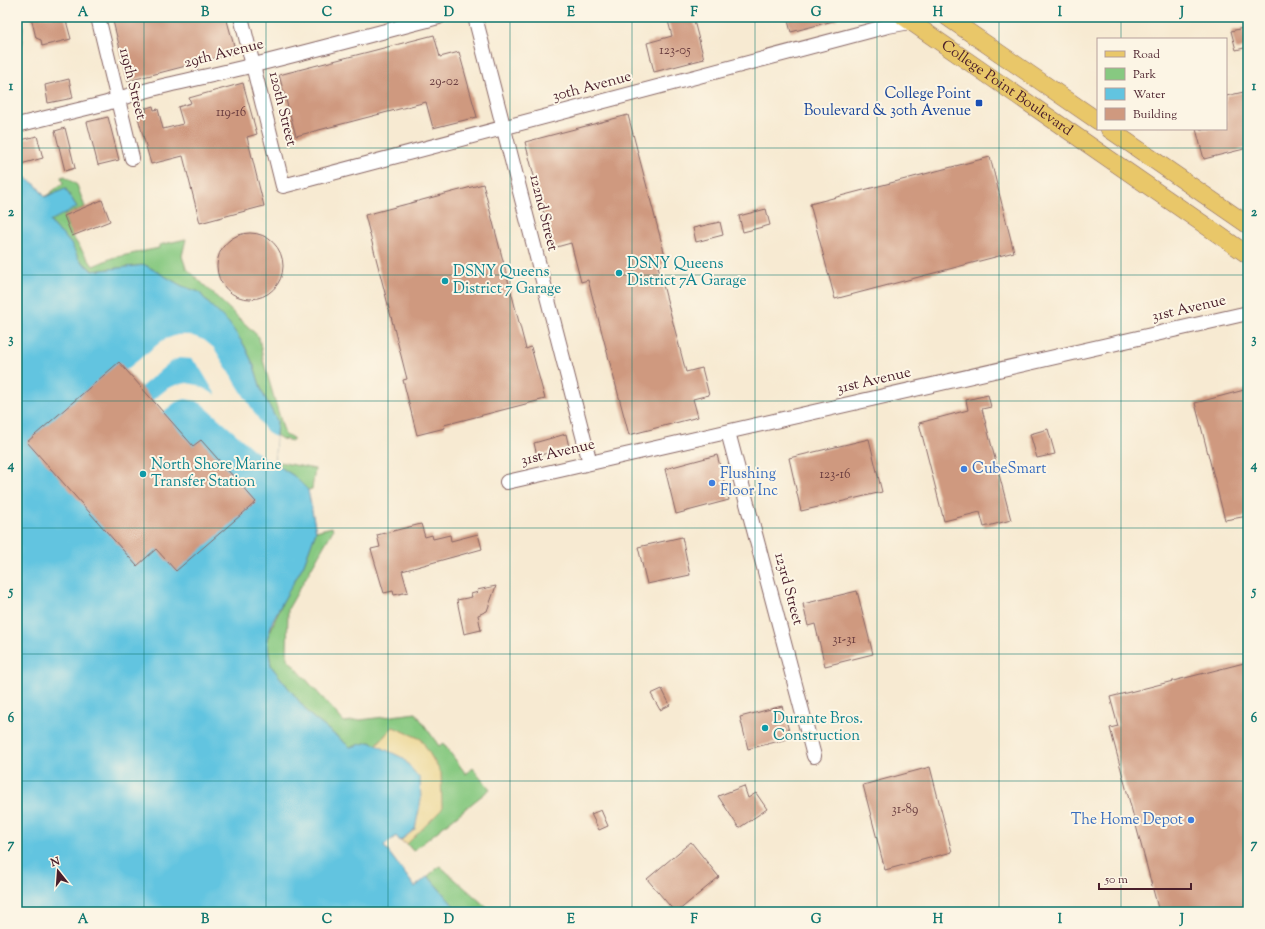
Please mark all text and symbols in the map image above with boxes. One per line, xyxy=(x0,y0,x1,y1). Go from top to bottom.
text: A xyxy=(78,4,89,22)
text: B xyxy=(201,4,210,22)
text: C xyxy=(322,4,332,22)
text: D xyxy=(444,4,454,22)
text: E xyxy=(567,4,575,22)
text: F xyxy=(690,4,698,22)
text: G xyxy=(811,4,822,22)
text: H xyxy=(933,4,944,22)
text: I xyxy=(1058,4,1063,22)
text: J xyxy=(1179,4,1184,22)
street label: 29th Avenue xyxy=(182,34,266,74)
street label: College Point Boulevard xyxy=(937,35,1077,141)
legend xyxy=(1097,38,1227,130)
house number: 123-05 xyxy=(659,42,691,60)
street label: 119th Street xyxy=(113,46,151,122)
text: Road xyxy=(1133,46,1160,64)
street label: 30th Avenue xyxy=(550,66,634,108)
text: Park xyxy=(1133,66,1156,84)
street label: 120th Street xyxy=(263,70,301,148)
house number: 29-02 xyxy=(429,73,459,91)
text: 1 xyxy=(9,78,14,96)
text: 1 xyxy=(1252,78,1257,96)
place label: College Point Boulevard & 30th Avenue xyxy=(804,84,971,122)
text: Water xyxy=(1133,86,1166,104)
marker: College Point Boulevard & 30th Avenue xyxy=(974,98,984,108)
house number: 119-16 xyxy=(216,104,246,122)
text: Building xyxy=(1133,106,1177,124)
street label: 122nd Street xyxy=(523,172,563,254)
text: 2 xyxy=(8,204,15,222)
text: 2 xyxy=(1251,204,1258,222)
place label: DSNY Queens District 7A Garage xyxy=(627,254,746,292)
place label: DSNY Queens District 7 Garage xyxy=(453,262,561,300)
marker: DSNY Queens District 7A Garage xyxy=(614,268,624,278)
marker: DSNY Queens District 7 Garage xyxy=(440,276,450,286)
street label: 31st Avenue xyxy=(1150,290,1228,328)
text: 3 xyxy=(8,331,14,349)
text: 3 xyxy=(1251,331,1257,349)
street label: 31st Avenue xyxy=(835,362,913,400)
street label: 31st Avenue xyxy=(519,434,597,472)
place label: North Shore Marine Transfer Station xyxy=(151,455,281,493)
text: 4 xyxy=(7,457,15,475)
text: 4 xyxy=(1250,457,1258,475)
place label: CubeSmart xyxy=(972,459,1046,480)
place label: Flushing Floor Inc xyxy=(720,464,778,502)
marker: CubeSmart xyxy=(959,464,969,474)
house number: 123-16 xyxy=(820,466,850,484)
marker: North Shore Marine Transfer Station xyxy=(138,469,148,479)
marker: Flushing Floor Inc xyxy=(707,478,717,488)
street label: 123rd Street xyxy=(768,551,808,627)
text: 5 xyxy=(8,583,14,601)
text: 5 xyxy=(1251,583,1257,601)
house number: 31-31 xyxy=(832,631,856,649)
place label: Durante Bros. Construction xyxy=(773,709,863,747)
text: 6 xyxy=(8,710,15,728)
text: 6 xyxy=(1251,710,1258,728)
marker: Durante Bros. Construction xyxy=(760,723,770,733)
house number: 31-89 xyxy=(892,801,918,819)
place label: The Home Depot xyxy=(1071,810,1183,831)
marker: The Home Depot xyxy=(1186,815,1196,825)
text: 7 xyxy=(8,836,15,854)
text: 7 xyxy=(1251,836,1258,854)
north arrow xyxy=(38,851,78,891)
text: N xyxy=(48,853,62,872)
scale bar xyxy=(1099,865,1191,891)
text: 50 m xyxy=(1104,871,1128,889)
text: A xyxy=(78,911,89,929)
text: B xyxy=(201,911,210,929)
text: C xyxy=(322,911,332,929)
text: D xyxy=(444,911,454,929)
text: E xyxy=(567,911,575,929)
text: F xyxy=(690,911,698,929)
text: G xyxy=(811,911,822,929)
text: H xyxy=(933,911,944,929)
text: I xyxy=(1058,911,1063,929)
text: J xyxy=(1179,911,1184,929)

